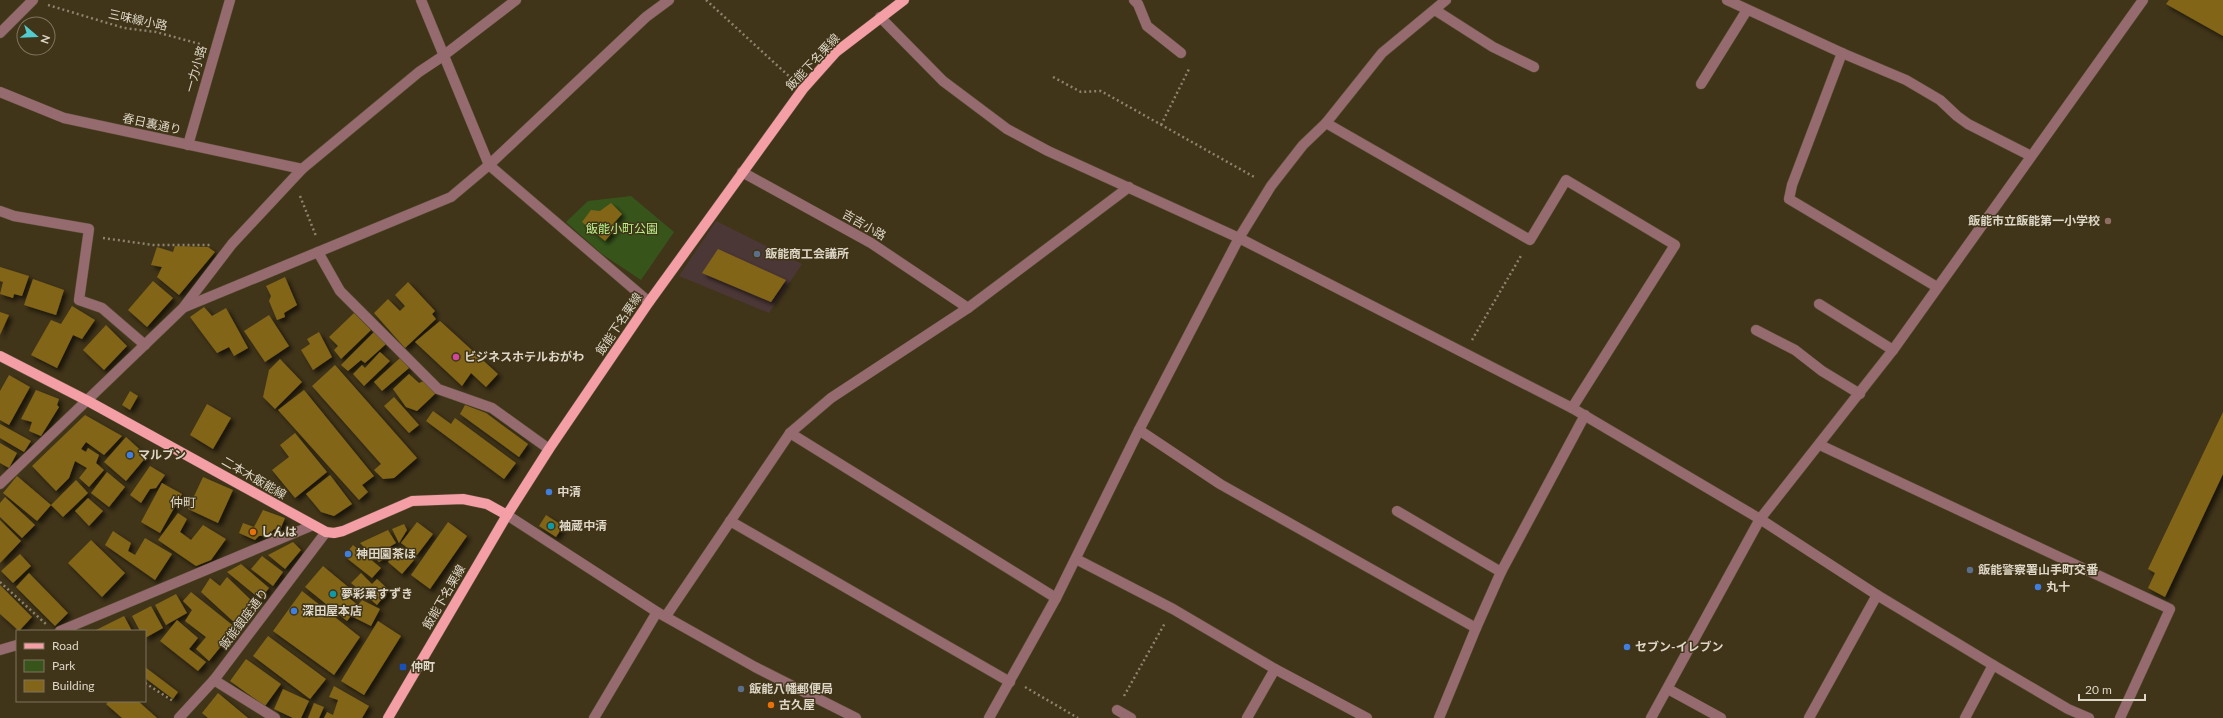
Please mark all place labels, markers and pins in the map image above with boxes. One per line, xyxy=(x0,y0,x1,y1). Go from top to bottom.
place label: 飯能市立飯能第一小学校 xyxy=(1968,213,2100,228)
marker: 飯能市立飯能第一小学校 xyxy=(2103,216,2113,226)
place label: 飯能商工会議所 xyxy=(765,246,849,261)
marker: 飯能商工会議所 xyxy=(752,249,762,259)
place label: ビジネスホテルおがわ xyxy=(464,349,584,364)
marker: ビジネスホテルおがわ xyxy=(451,352,461,362)
place label: マルブン xyxy=(138,447,186,462)
marker: マルブン xyxy=(125,450,135,460)
place label: 中清 xyxy=(557,484,581,499)
marker: 中清 xyxy=(544,487,554,497)
place label: 袖蔵中清 xyxy=(559,518,607,533)
marker: 袖蔵中清 xyxy=(546,521,556,531)
place label: しんは xyxy=(261,524,297,539)
marker: しんは xyxy=(248,527,258,537)
place label: 神田園茶ほ xyxy=(356,546,416,561)
marker: 神田園茶ほ xyxy=(343,549,353,559)
place label: 飯能警察署山手町交番 xyxy=(1978,562,2099,577)
marker: 飯能警察署山手町交番 xyxy=(1965,565,1975,575)
place label: 丸十 xyxy=(2046,579,2070,594)
marker: 丸十 xyxy=(2033,582,2043,592)
place label: 夢彩菓すずき xyxy=(341,586,413,601)
marker: 夢彩菓すずき xyxy=(328,589,338,599)
place label: 深田屋本店 xyxy=(302,603,362,618)
marker: 深田屋本店 xyxy=(289,606,299,616)
place label: セブン-イレブン xyxy=(1635,639,1723,654)
marker: セブン-イレブン xyxy=(1622,642,1632,652)
place label: 仲町 xyxy=(411,659,435,674)
marker: 仲町 xyxy=(398,662,408,672)
place label: 飯能八幡郵便局 xyxy=(749,681,833,696)
marker: 飯能八幡郵便局 xyxy=(736,684,746,694)
place label: 古久屋 xyxy=(779,697,815,712)
marker: 古久屋 xyxy=(766,700,776,710)

